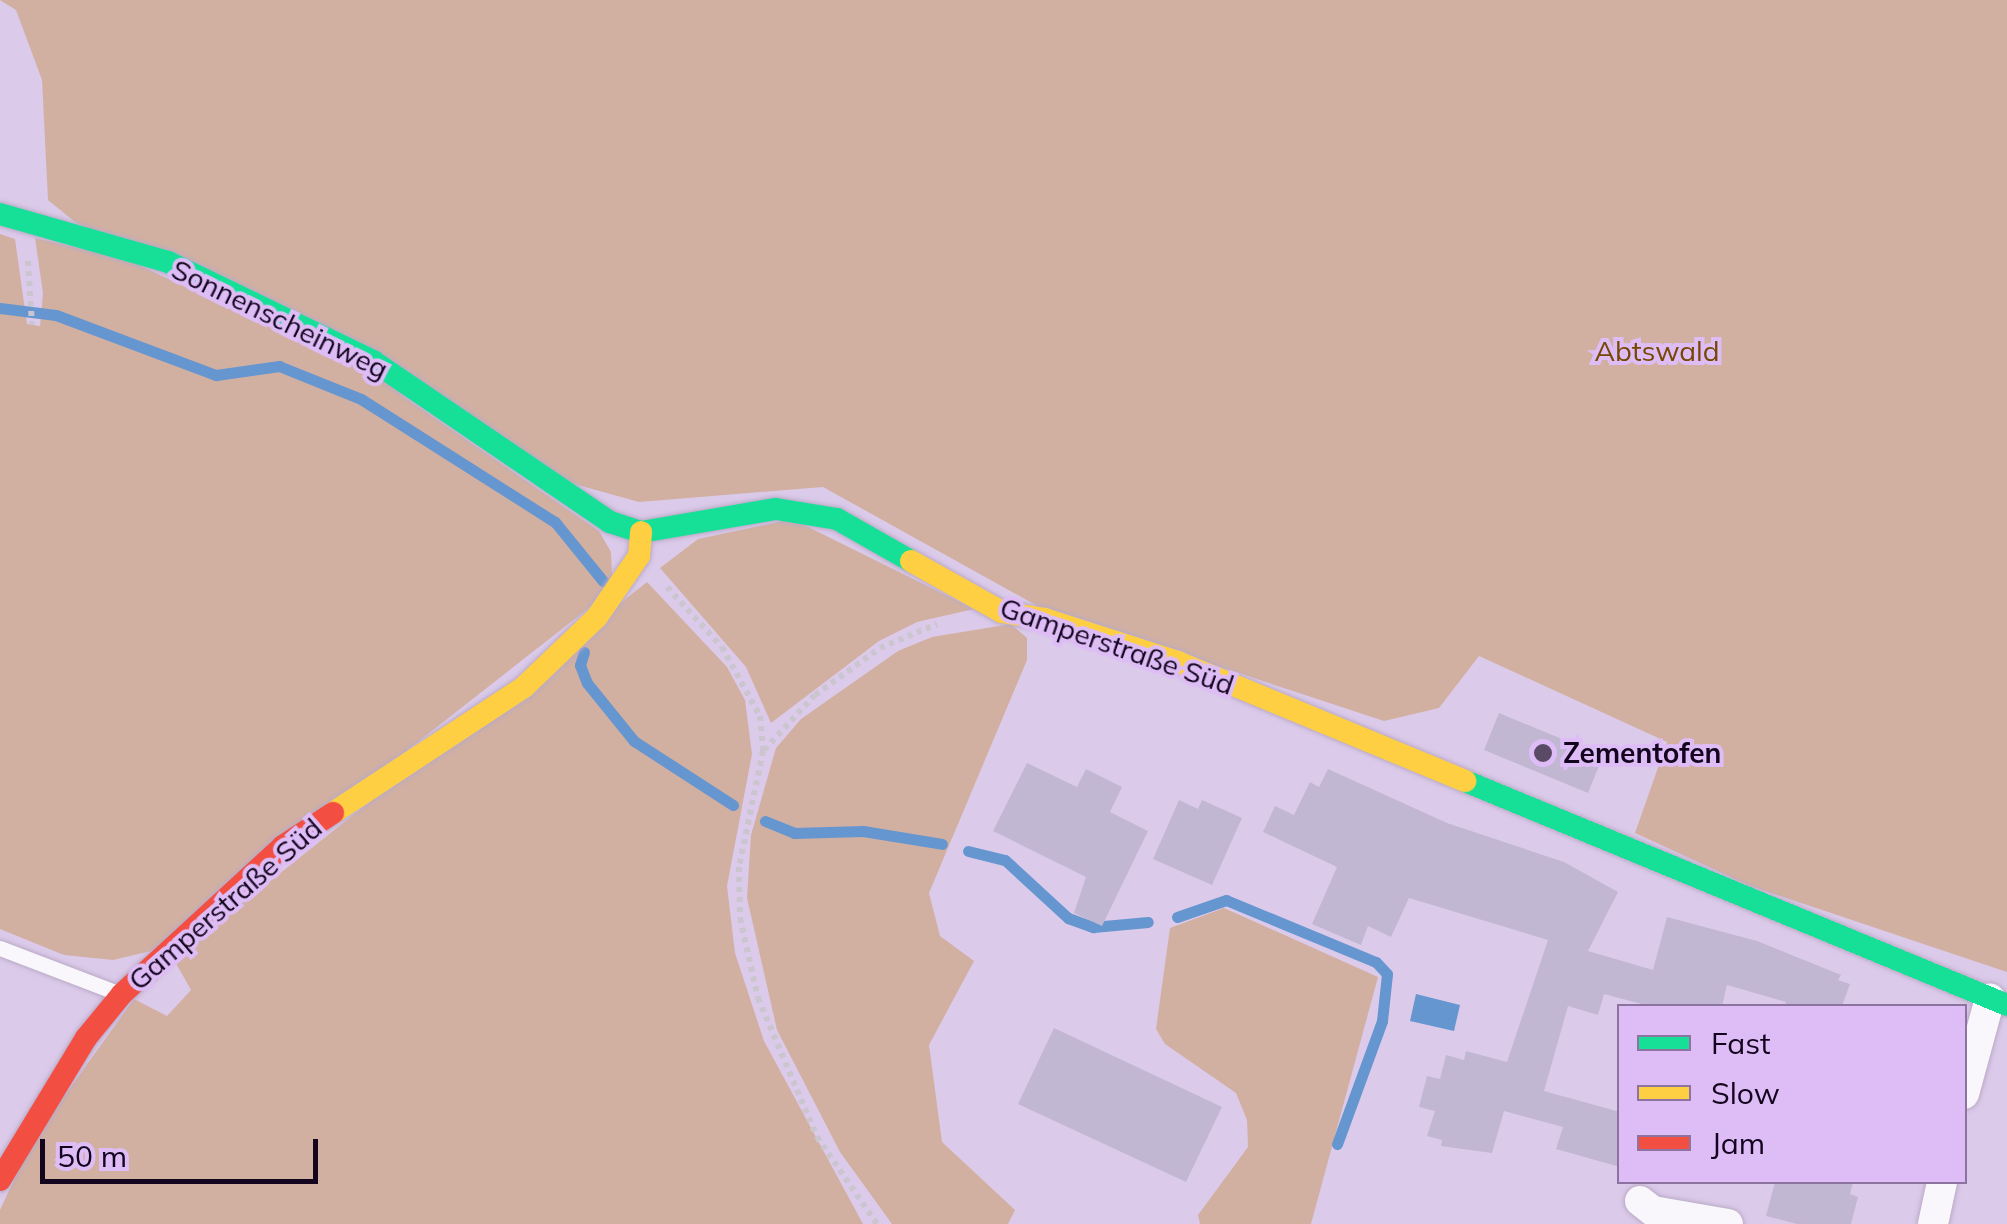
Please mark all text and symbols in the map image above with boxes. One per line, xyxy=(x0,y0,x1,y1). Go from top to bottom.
street label: Sonnenscheinweg xyxy=(166,252,394,386)
park label: Abtswald xyxy=(1595,334,1719,368)
street label: Gamperstraße Süd xyxy=(996,590,1238,702)
place label: Zementofen xyxy=(1563,736,1721,770)
marker: Zementofen xyxy=(1532,742,1554,764)
street label: Gamperstraße Süd xyxy=(122,811,328,997)
legend xyxy=(1617,1004,1967,1184)
text: Fast xyxy=(1711,1024,1771,1062)
text: Slow xyxy=(1711,1074,1780,1112)
scale bar xyxy=(45,1119,322,1181)
text: Jam xyxy=(1711,1124,1765,1162)
text: 50 m xyxy=(57,1137,127,1175)

